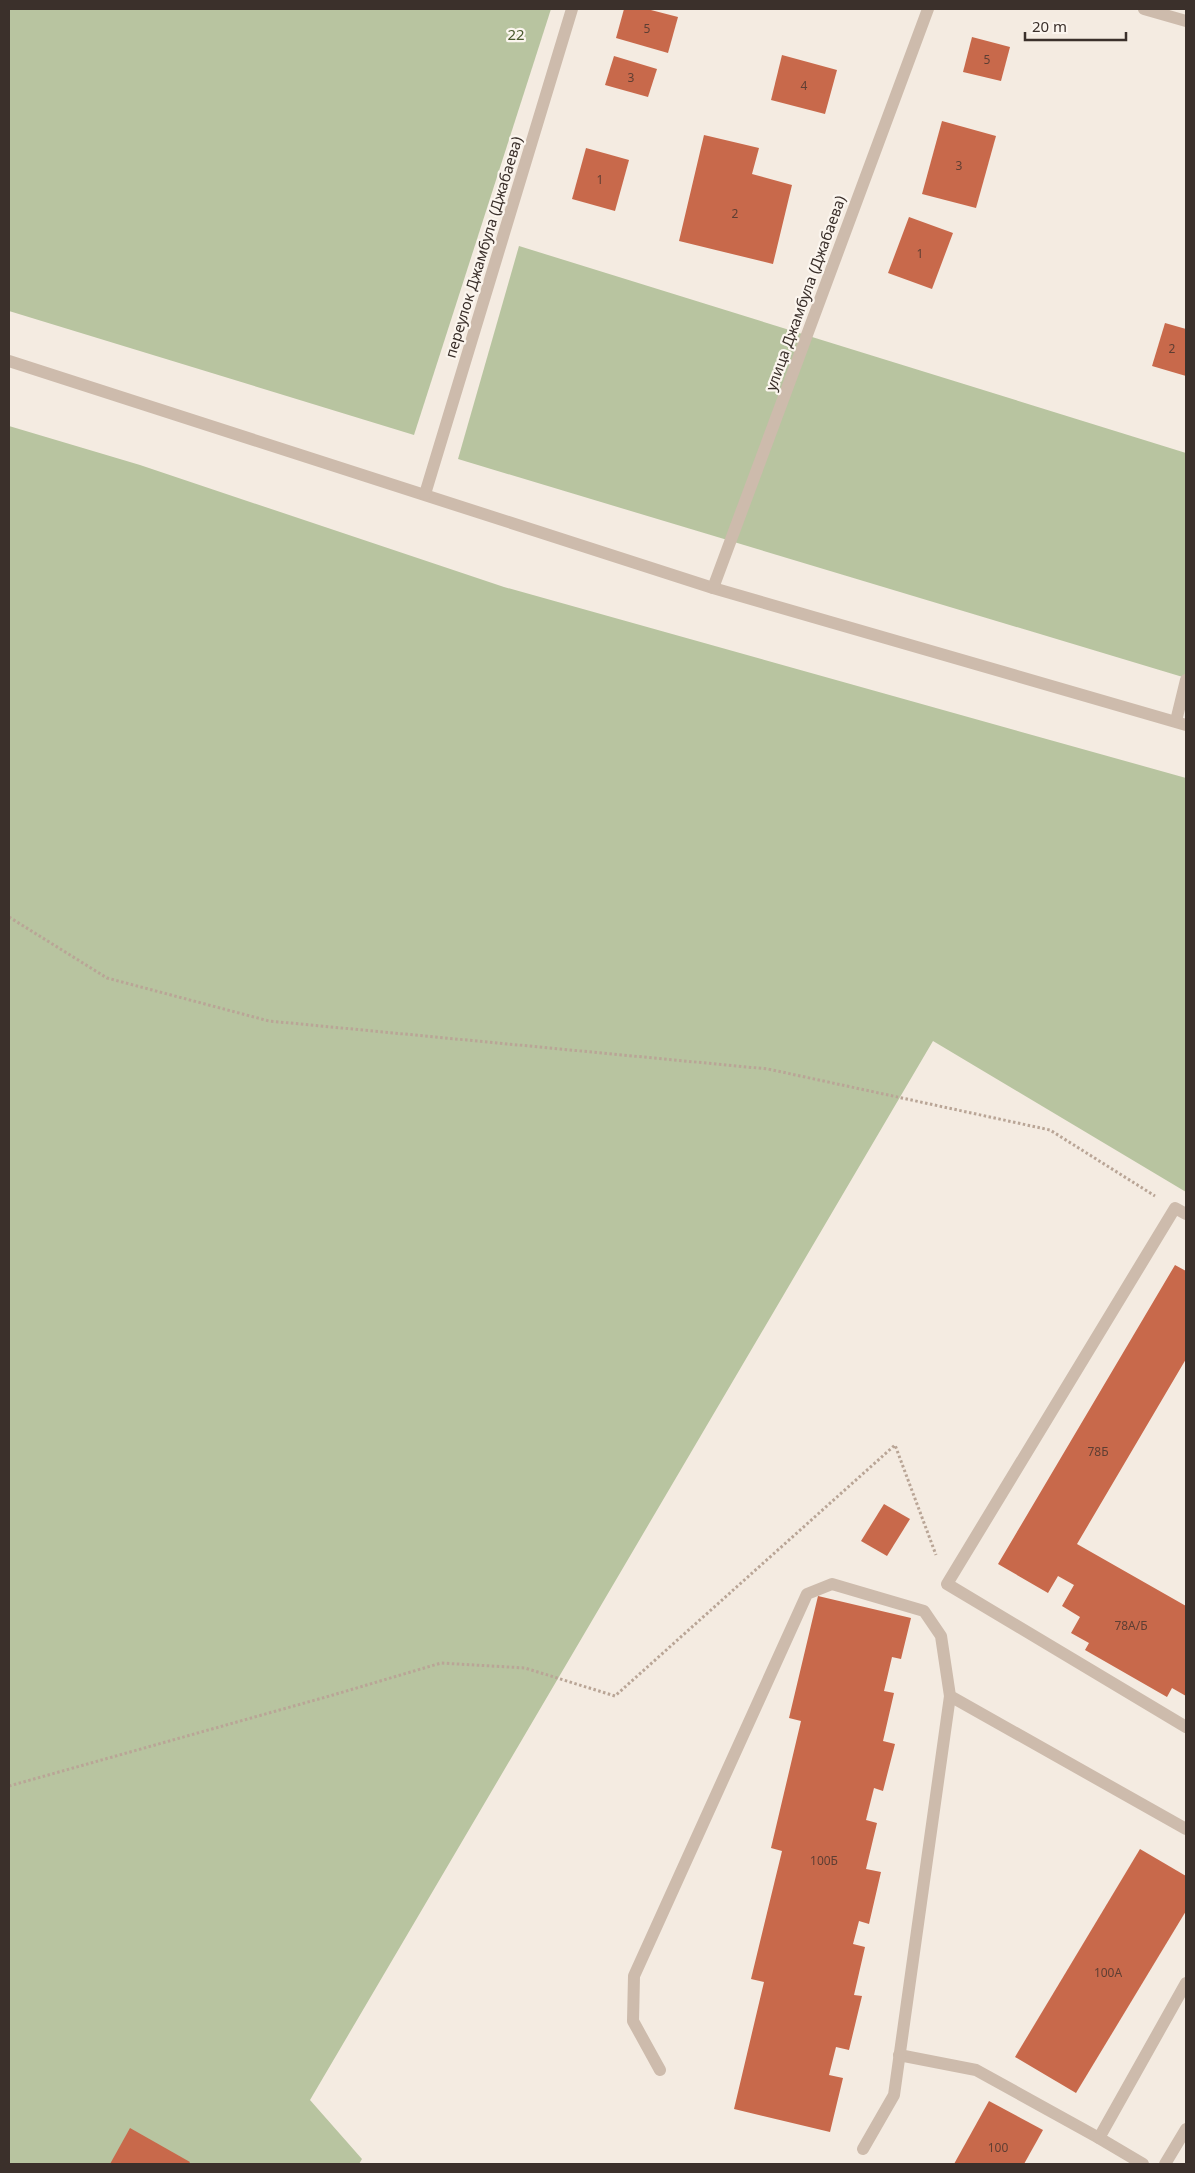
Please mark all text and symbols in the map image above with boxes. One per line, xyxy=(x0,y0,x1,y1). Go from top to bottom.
scale bar xyxy=(1025,10,1126,42)
text: 20 m xyxy=(1032,16,1067,36)
house number: 5 xyxy=(644,20,651,37)
park label: 22 xyxy=(507,24,525,44)
house number: 5 xyxy=(984,51,991,68)
house number: 3 xyxy=(628,69,635,86)
house number: 4 xyxy=(801,77,808,94)
street label: переулок Джамбула (Джабаева) xyxy=(440,134,526,360)
house number: 3 xyxy=(956,157,963,174)
house number: 1 xyxy=(597,171,603,188)
street label: улица Джамбула (Джабаева) xyxy=(760,193,850,393)
house number: 2 xyxy=(732,205,739,222)
house number: 1 xyxy=(917,245,923,262)
house number: 2 xyxy=(1169,340,1176,357)
house number: 78Б xyxy=(1087,1443,1109,1460)
house number: 78А/Б xyxy=(1114,1617,1148,1634)
house number: 100Б xyxy=(810,1852,838,1869)
house number: 100А xyxy=(1094,1964,1122,1981)
house number: 100 xyxy=(988,2139,1008,2156)

